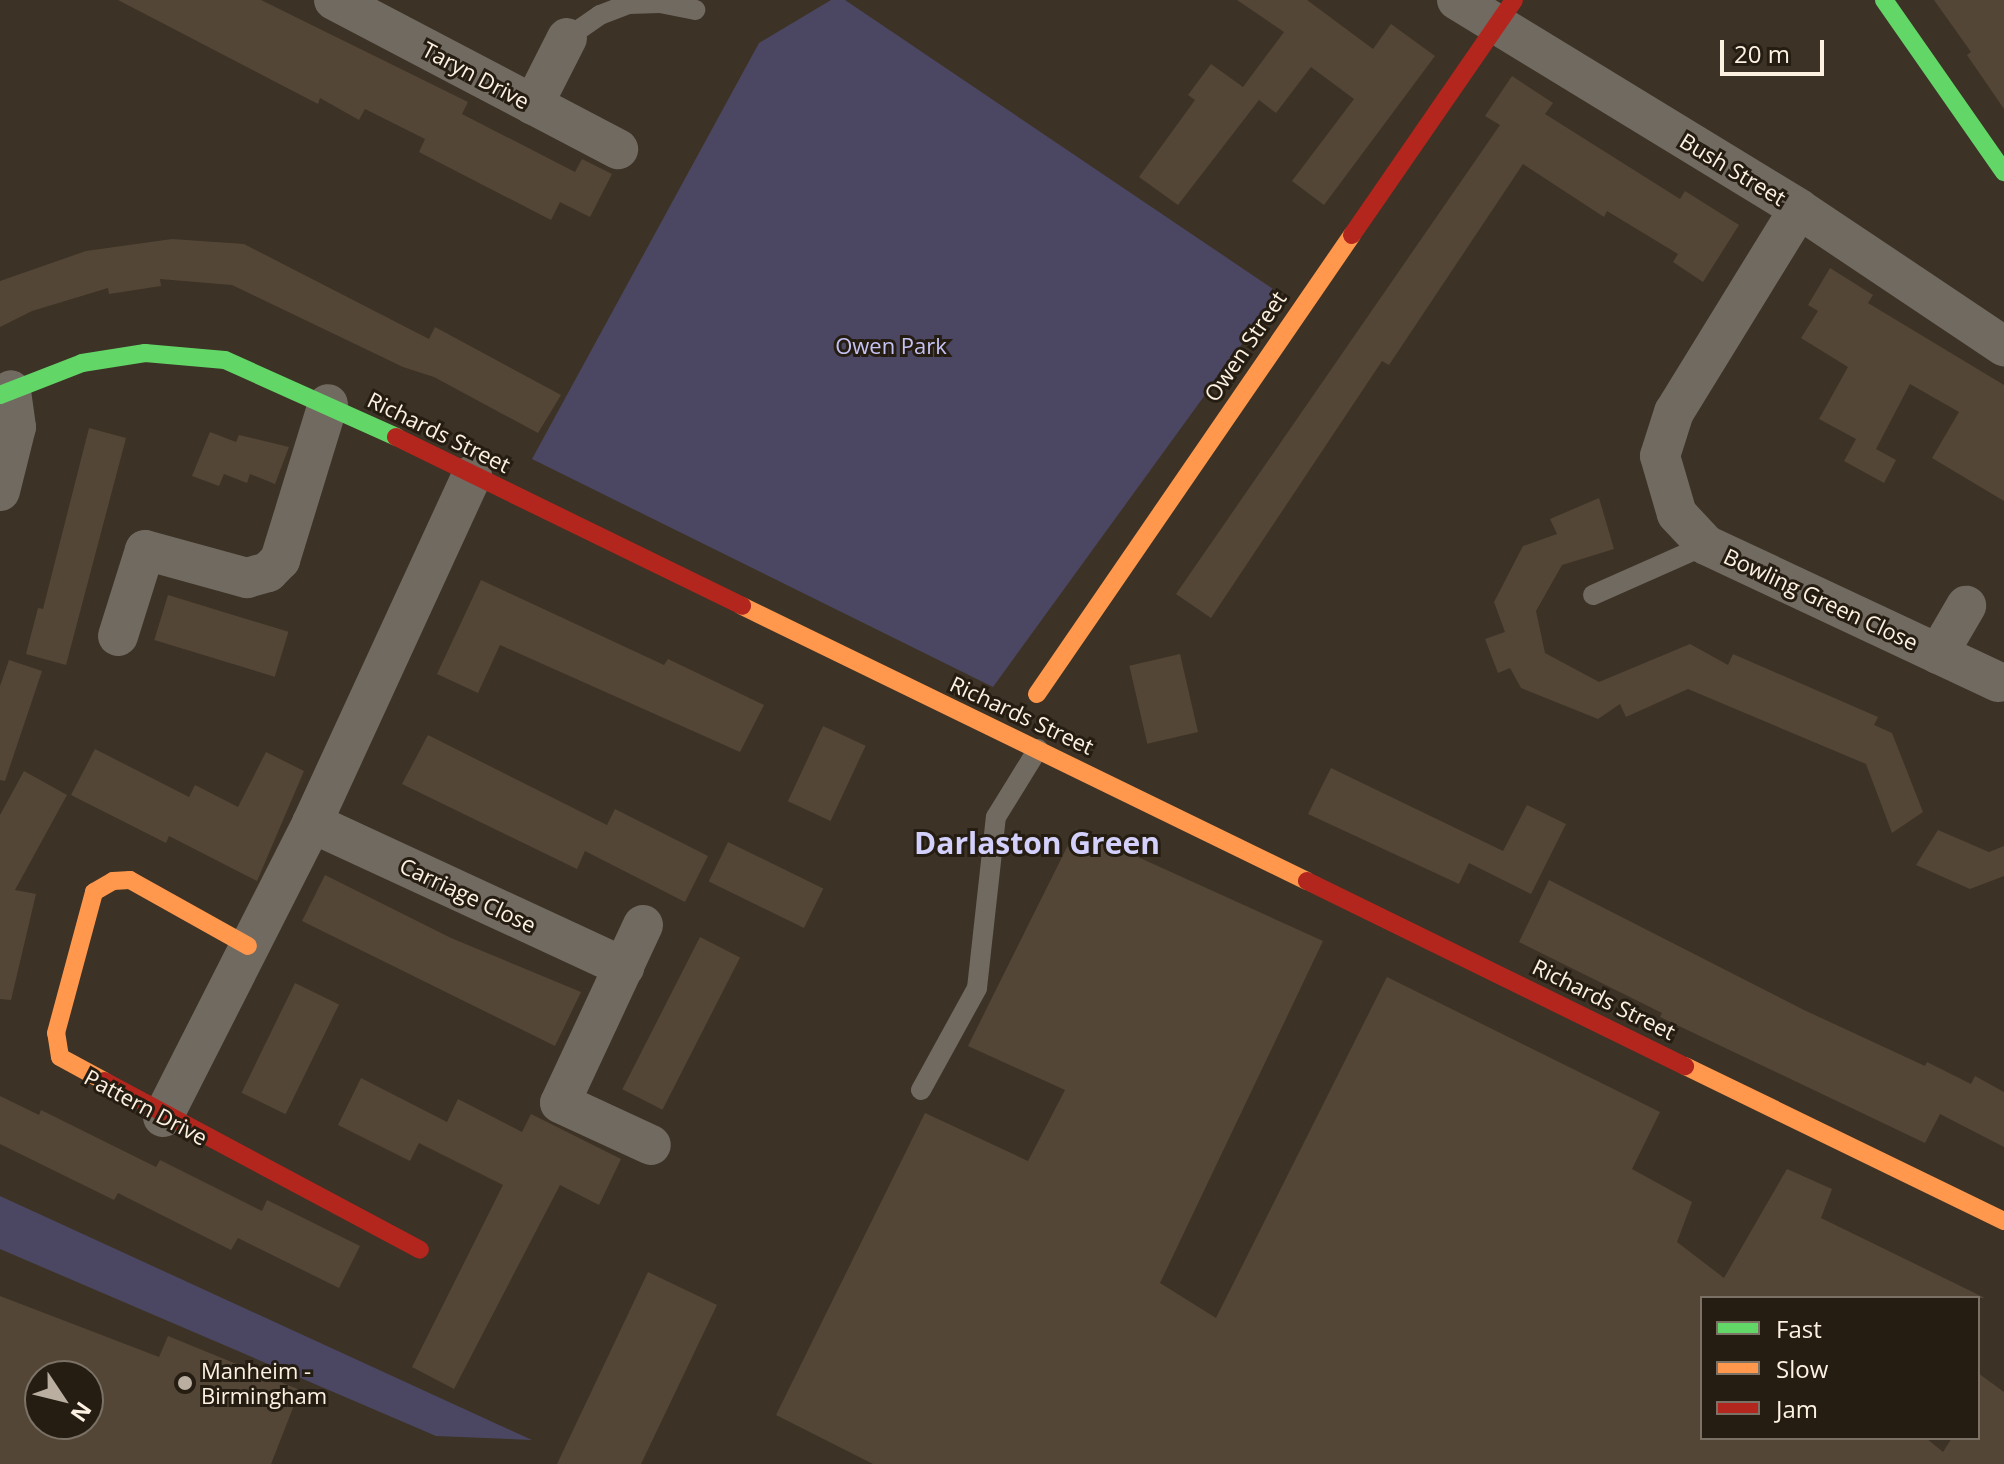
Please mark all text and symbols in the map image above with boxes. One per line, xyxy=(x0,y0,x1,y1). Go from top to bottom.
scale bar xyxy=(1724,24,1828,74)
street label: Taryn Drive xyxy=(418,36,534,114)
text: 20 m xyxy=(1734,37,1790,70)
street label: Bush Street xyxy=(1675,127,1791,211)
street label: Owen Street xyxy=(1199,286,1291,406)
park label: Owen Park xyxy=(835,333,947,359)
street label: Richards Street xyxy=(363,386,515,478)
street label: Bowling Green Close xyxy=(1720,542,1922,656)
street label: Richards Street xyxy=(946,670,1098,760)
district label: Darlaston Green xyxy=(914,825,1160,861)
street label: Carriage Close xyxy=(396,852,540,938)
street label: Richards Street xyxy=(1528,953,1680,1045)
street label: Pattern Drive xyxy=(80,1064,212,1150)
legend xyxy=(1700,1296,1980,1440)
text: Fast xyxy=(1776,1312,1822,1345)
text: Slow xyxy=(1776,1352,1828,1385)
place label: Manheim - Birmingham xyxy=(201,1357,327,1408)
north arrow xyxy=(24,1360,104,1440)
marker: Manheim - Birmingham xyxy=(176,1374,194,1392)
text: Jam xyxy=(1776,1392,1818,1425)
text: N xyxy=(65,1397,99,1429)

